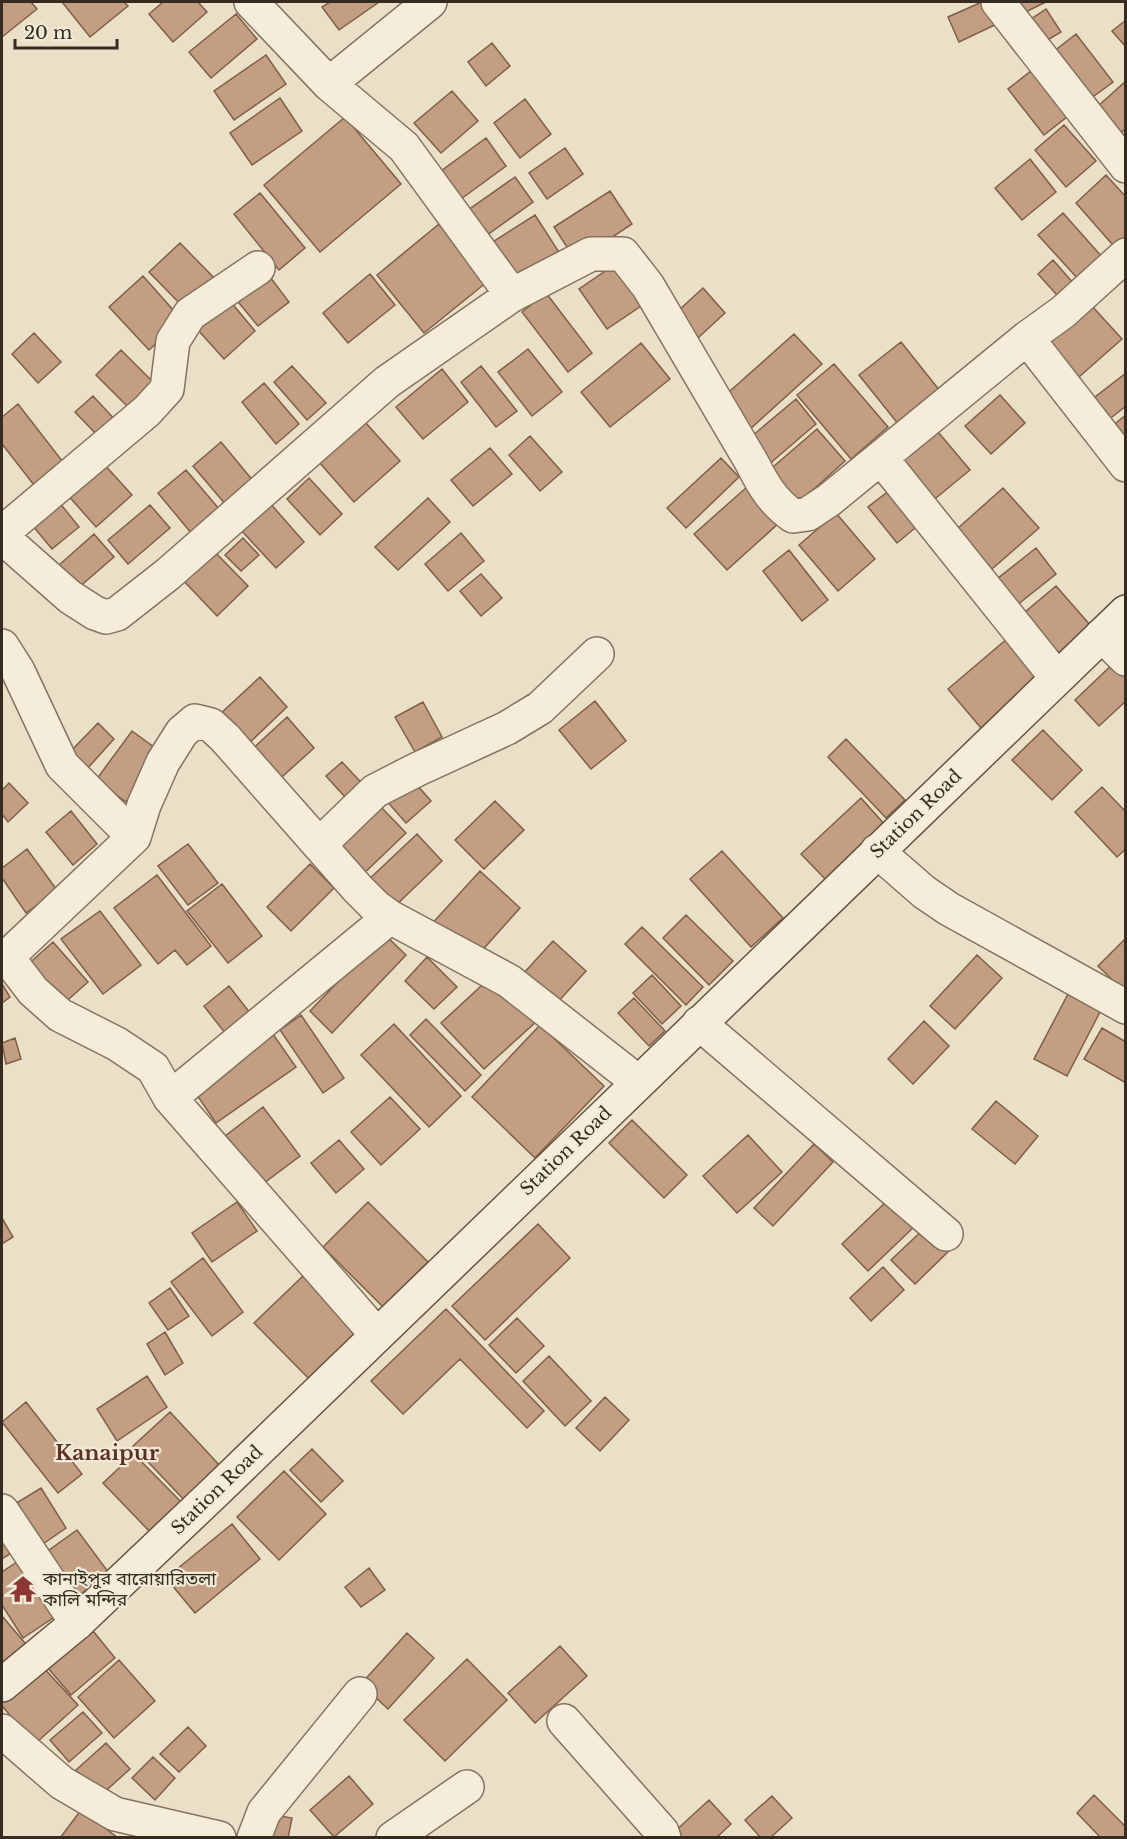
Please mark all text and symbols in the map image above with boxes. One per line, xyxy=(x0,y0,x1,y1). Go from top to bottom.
scale bar xyxy=(15,12,117,50)
text: 20 m xyxy=(24,22,72,44)
street label: Station Road xyxy=(866,765,966,863)
street label: Station Road xyxy=(516,1102,616,1200)
district label: Kanaipur xyxy=(55,1440,160,1466)
street label: Station Road xyxy=(167,1441,267,1539)
place label: কানাইপুর বারোয়ারিতলা কালি মন্দির xyxy=(42,1568,216,1611)
temple icon: কানাইপুর বারোয়ারিতলা কালি মন্দির xyxy=(8,1574,38,1604)

